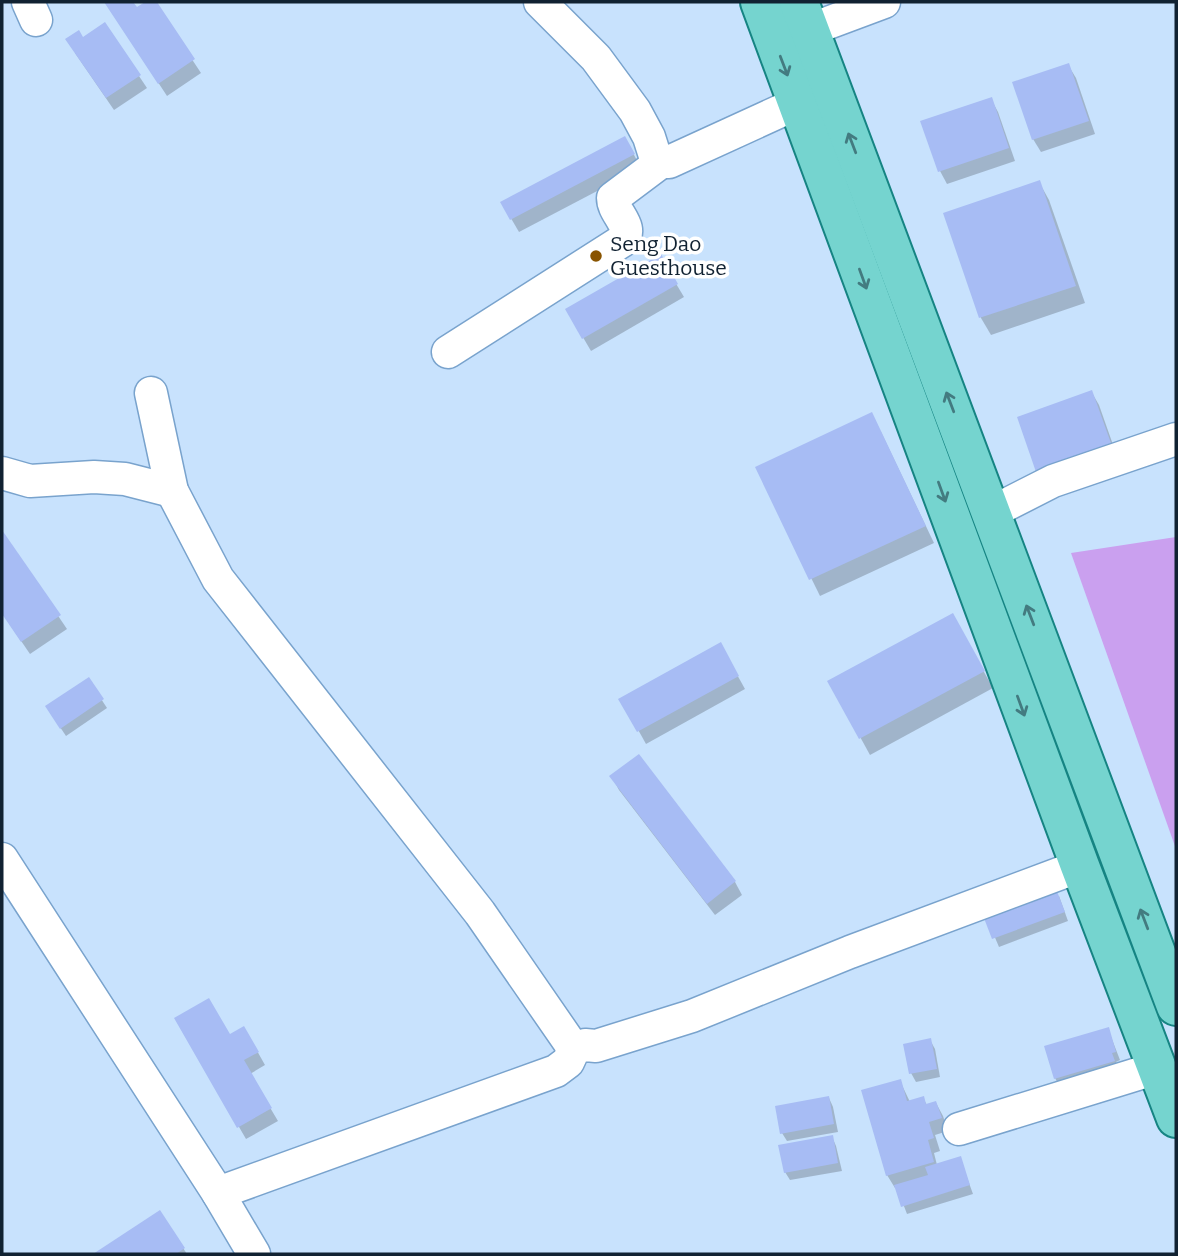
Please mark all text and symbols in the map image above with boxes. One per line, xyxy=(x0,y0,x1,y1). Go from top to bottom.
one-way arrow xyxy=(778,54,791,76)
one-way arrow xyxy=(844,133,857,155)
place label: Seng Dao Guesthouse xyxy=(610,231,727,281)
marker: Seng Dao Guesthouse xyxy=(588,248,604,264)
one-way arrow xyxy=(857,268,870,289)
one-way arrow xyxy=(942,391,955,413)
one-way arrow xyxy=(936,481,949,503)
one-way arrow xyxy=(1023,604,1035,626)
one-way arrow xyxy=(1015,694,1028,716)
one-way arrow xyxy=(1137,909,1149,931)

